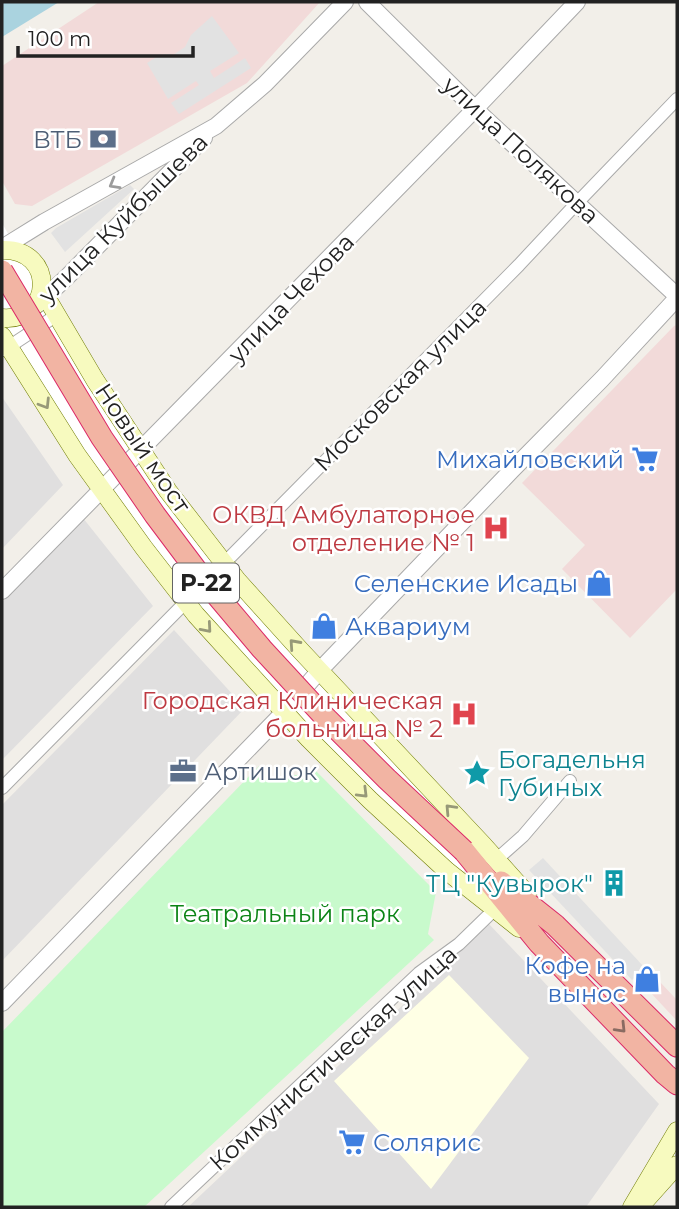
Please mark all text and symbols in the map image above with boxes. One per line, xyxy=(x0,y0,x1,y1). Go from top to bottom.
scale bar xyxy=(18,14,192,58)
text: 100 m xyxy=(28,26,91,51)
street label: улица Полякова xyxy=(436,69,605,230)
bank icon: ВТБ xyxy=(88,124,118,154)
place label: ВТБ xyxy=(33,125,82,154)
street label: улица Куйбышева xyxy=(32,127,214,309)
one-way arrow xyxy=(108,176,121,189)
street label: улица Чехова xyxy=(221,227,360,370)
street label: Московская улица xyxy=(308,293,492,477)
street label: Новый мост xyxy=(89,378,197,519)
one-way arrow xyxy=(36,397,49,410)
supermarket icon: Михайловский xyxy=(630,444,660,474)
place label: Михайловский xyxy=(436,445,624,474)
place label: ОКВД Амбулаторное отделение № 1 xyxy=(212,500,475,557)
hospital icon: ОКВД Амбулаторное отделение № 1 xyxy=(481,513,511,543)
road number: Р-22 xyxy=(173,564,239,603)
shop icon: Селенские Исады xyxy=(584,568,614,598)
place label: Селенские Исады xyxy=(354,569,578,598)
shop icon: Аквариум xyxy=(309,611,339,641)
place label: Аквариум xyxy=(345,612,471,641)
one-way arrow xyxy=(199,620,211,633)
one-way arrow xyxy=(290,639,303,652)
place label: Городская Клиническая больница № 2 xyxy=(142,686,443,743)
hospital icon: Городская Клиническая больница № 2 xyxy=(449,699,479,729)
place label: Богадельня Губиных xyxy=(498,745,646,802)
office icon: Артишок xyxy=(168,756,198,786)
place label: Артишок xyxy=(204,757,317,786)
place icon: Богадельня Губиных xyxy=(462,758,492,788)
one-way arrow xyxy=(355,785,368,798)
one-way arrow xyxy=(446,804,458,817)
building icon: ТЦ "Кувырок" xyxy=(599,868,629,898)
place label: ТЦ "Кувырок" xyxy=(426,869,593,898)
park label: Театральный парк xyxy=(170,899,400,928)
street label: Коммунистическая улица xyxy=(203,939,463,1177)
place label: Кофе на вынос xyxy=(524,951,626,1008)
shop icon: Кофе на вынос xyxy=(632,964,662,994)
one-way arrow xyxy=(612,1020,625,1033)
supermarket icon: Солярис xyxy=(337,1127,367,1157)
place label: Солярис xyxy=(373,1128,481,1157)

